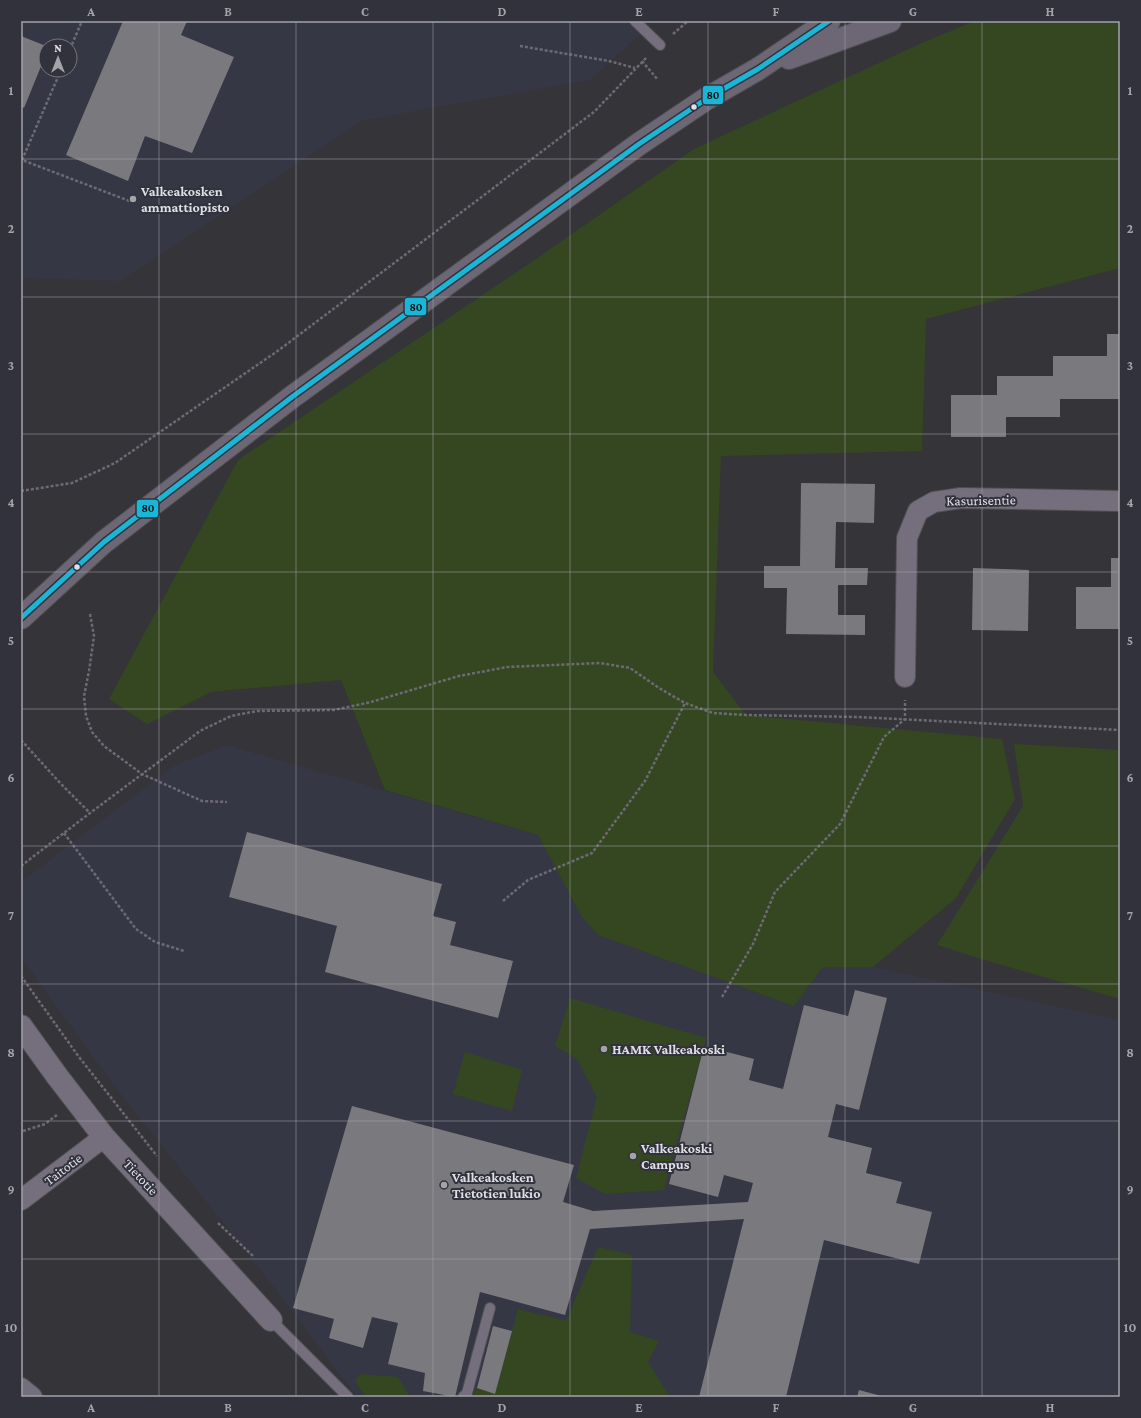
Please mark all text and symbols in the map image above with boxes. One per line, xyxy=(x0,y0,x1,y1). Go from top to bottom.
text: A xyxy=(86,4,95,19)
text: B xyxy=(224,4,232,19)
text: C xyxy=(361,4,369,19)
text: D xyxy=(498,4,507,19)
text: E xyxy=(635,4,643,19)
text: F xyxy=(773,4,780,19)
text: G xyxy=(909,4,917,19)
text: H xyxy=(1046,4,1055,19)
north arrow xyxy=(38,38,78,78)
text: N xyxy=(54,42,62,54)
text: 1 xyxy=(9,83,14,98)
text: 1 xyxy=(1128,83,1133,98)
line badge: 80 xyxy=(702,85,724,105)
text: 80 xyxy=(706,89,720,101)
unlabelled marker xyxy=(689,102,699,112)
place label: Valkeakosken ammattiopisto xyxy=(140,183,229,215)
marker: Valkeakosken ammattiopisto xyxy=(128,194,138,204)
text: 2 xyxy=(8,221,15,236)
text: 2 xyxy=(1127,221,1134,236)
line badge: 80 xyxy=(404,297,427,316)
text: 80 xyxy=(409,301,423,313)
text: 3 xyxy=(8,358,14,373)
text: 3 xyxy=(1127,358,1133,373)
street label: Kasurisentie xyxy=(946,491,1016,509)
text: 4 xyxy=(7,495,15,510)
text: 4 xyxy=(1126,495,1134,510)
line badge: 80 xyxy=(136,499,159,518)
text: 80 xyxy=(141,502,155,514)
unlabelled marker xyxy=(72,562,82,572)
text: 5 xyxy=(8,633,14,648)
text: 5 xyxy=(1127,633,1133,648)
text: 6 xyxy=(7,770,15,785)
text: 6 xyxy=(1126,770,1134,785)
text: 7 xyxy=(8,908,14,923)
text: 7 xyxy=(1127,908,1133,923)
place label: HAMK Valkeakoski xyxy=(612,1041,725,1057)
marker: HAMK Valkeakoski xyxy=(599,1044,609,1054)
text: 8 xyxy=(7,1045,15,1060)
text: 8 xyxy=(1126,1045,1134,1060)
place label: Valkeakoski Campus xyxy=(640,1140,712,1172)
street label: Taitotie xyxy=(41,1150,85,1188)
marker: Valkeakoski Campus xyxy=(628,1151,638,1161)
street label: Tietotie xyxy=(120,1156,162,1198)
place label: Valkeakosken Tietotien lukio xyxy=(451,1169,540,1201)
marker: Valkeakosken Tietotien lukio xyxy=(439,1180,449,1190)
text: 9 xyxy=(7,1182,15,1197)
text: 9 xyxy=(1126,1182,1134,1197)
text: 10 xyxy=(5,1320,17,1335)
text: 10 xyxy=(1124,1320,1136,1335)
text: A xyxy=(86,1400,95,1415)
text: B xyxy=(224,1400,232,1415)
text: C xyxy=(361,1400,369,1415)
text: D xyxy=(498,1400,507,1415)
text: E xyxy=(635,1400,643,1415)
text: F xyxy=(773,1400,780,1415)
text: G xyxy=(909,1400,917,1415)
text: H xyxy=(1046,1400,1055,1415)

